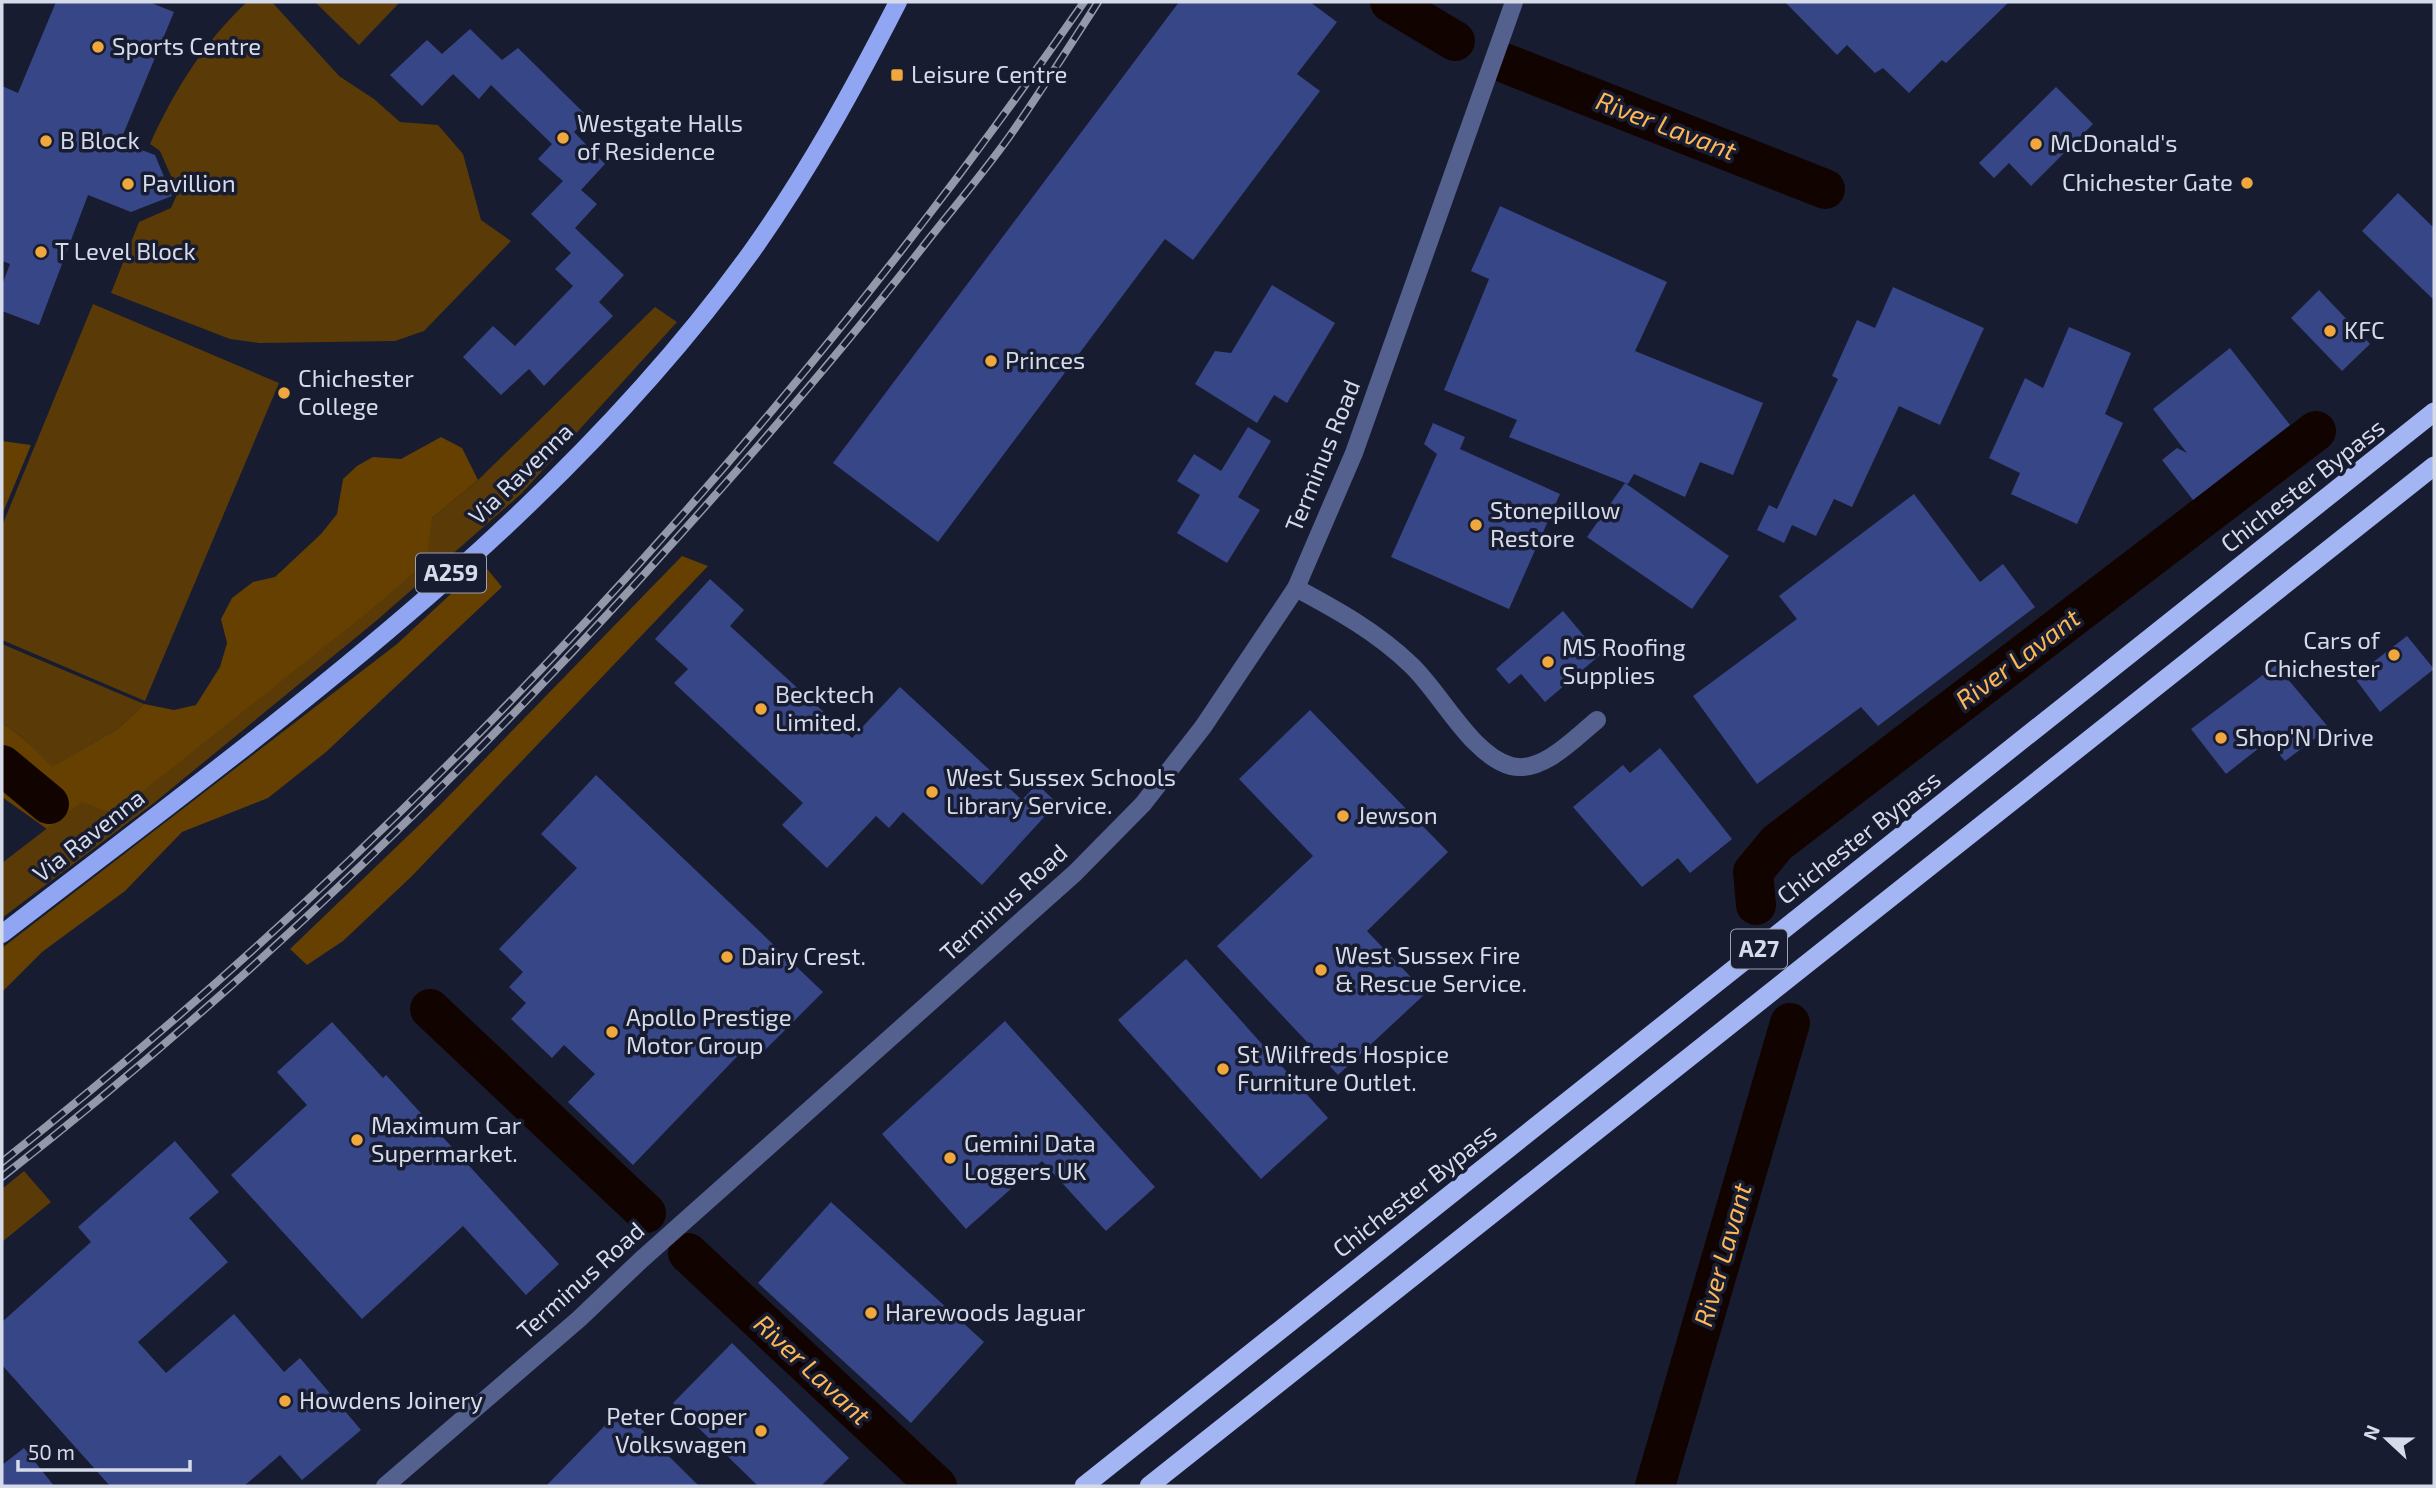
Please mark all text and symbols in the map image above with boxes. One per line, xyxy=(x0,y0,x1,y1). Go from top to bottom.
place label: Sports Centre xyxy=(112,31,261,60)
marker: Sports Centre xyxy=(90,39,106,55)
place label: Leisure Centre xyxy=(911,59,1067,88)
marker: Leisure Centre xyxy=(889,67,905,83)
water label: River Lavant xyxy=(1592,84,1741,166)
place label: Westgate Halls of Residence xyxy=(577,108,743,165)
place label: B Block xyxy=(60,125,140,154)
place label: McDonald's xyxy=(2050,128,2178,157)
marker: Westgate Halls of Residence xyxy=(555,130,571,146)
marker: B Block xyxy=(38,133,54,149)
marker: McDonald's xyxy=(2028,136,2044,152)
place label: Chichester Gate xyxy=(2062,167,2233,196)
place label: Pavillion xyxy=(142,168,236,197)
marker: Chichester Gate xyxy=(2239,175,2255,191)
marker: Pavillion xyxy=(120,176,136,192)
place label: T Level Block xyxy=(55,236,196,265)
marker: T Level Block xyxy=(33,244,49,260)
place label: KFC xyxy=(2344,315,2385,344)
marker: KFC xyxy=(2322,323,2338,339)
place label: Princes xyxy=(1005,345,1085,374)
marker: Princes xyxy=(983,353,999,369)
place label: Chichester College xyxy=(298,363,414,420)
street label: Terminus Road xyxy=(1278,375,1365,536)
marker: Chichester College xyxy=(276,385,292,401)
street label: Chichester Bypass xyxy=(2214,412,2390,558)
street label: Via Ravenna xyxy=(462,416,578,530)
place label: Stonepillow Restore xyxy=(1490,495,1621,552)
marker: Stonepillow Restore xyxy=(1468,517,1484,533)
road number: A259 xyxy=(416,554,486,593)
water label: River Lavant xyxy=(1949,601,2085,715)
place label: Cars of Chichester xyxy=(2264,625,2381,682)
place label: MS Roofing Supplies xyxy=(1562,632,1686,689)
marker: Cars of Chichester xyxy=(2386,647,2402,663)
marker: MS Roofing Supplies xyxy=(1540,654,1556,670)
place label: Becktech Limited. xyxy=(775,679,874,736)
marker: Becktech Limited. xyxy=(753,701,769,717)
place label: Shop'N Drive xyxy=(2235,722,2374,751)
marker: Shop'N Drive xyxy=(2213,730,2229,746)
place label: West Sussex Schools Library Service. xyxy=(946,762,1176,819)
street label: Chichester Bypass xyxy=(1770,764,1946,910)
street label: Via Ravenna xyxy=(26,782,150,887)
marker: West Sussex Schools Library Service. xyxy=(924,784,940,800)
place label: Jewson xyxy=(1357,800,1438,829)
marker: Jewson xyxy=(1335,808,1351,824)
street label: Terminus Road xyxy=(933,837,1073,967)
road number: A27 xyxy=(1731,930,1787,968)
place label: West Sussex Fire & Rescue Service. xyxy=(1335,940,1527,997)
place label: Dairy Crest. xyxy=(741,941,866,970)
marker: Dairy Crest. xyxy=(719,949,735,965)
marker: West Sussex Fire & Rescue Service. xyxy=(1313,962,1329,978)
place label: Apollo Prestige Motor Group xyxy=(626,1002,792,1059)
marker: Apollo Prestige Motor Group xyxy=(604,1024,620,1040)
place label: St Wilfreds Hospice Furniture Outlet. xyxy=(1237,1039,1449,1096)
marker: St Wilfreds Hospice Furniture Outlet. xyxy=(1215,1061,1231,1077)
place label: Maximum Car Supermarket. xyxy=(371,1110,522,1167)
street label: Chichester Bypass xyxy=(1326,1117,1502,1263)
place label: Gemini Data Loggers UK xyxy=(964,1128,1096,1185)
marker: Maximum Car Supermarket. xyxy=(349,1132,365,1148)
marker: Gemini Data Loggers UK xyxy=(942,1150,958,1166)
water label: River Lavant xyxy=(1686,1179,1757,1330)
street label: Terminus Road xyxy=(510,1215,650,1345)
place label: Harewoods Jaguar xyxy=(885,1297,1086,1326)
marker: Harewoods Jaguar xyxy=(863,1305,879,1321)
water label: River Lavant xyxy=(749,1307,878,1431)
place label: Howdens Joinery xyxy=(299,1385,483,1414)
marker: Howdens Joinery xyxy=(277,1393,293,1409)
place label: Peter Cooper Volkswagen xyxy=(606,1401,747,1458)
north arrow xyxy=(2352,1404,2422,1474)
text: N xyxy=(2358,1422,2384,1443)
marker: Peter Cooper Volkswagen xyxy=(753,1423,769,1439)
scale bar xyxy=(18,1428,189,1472)
text: 50 m xyxy=(28,1439,75,1464)

